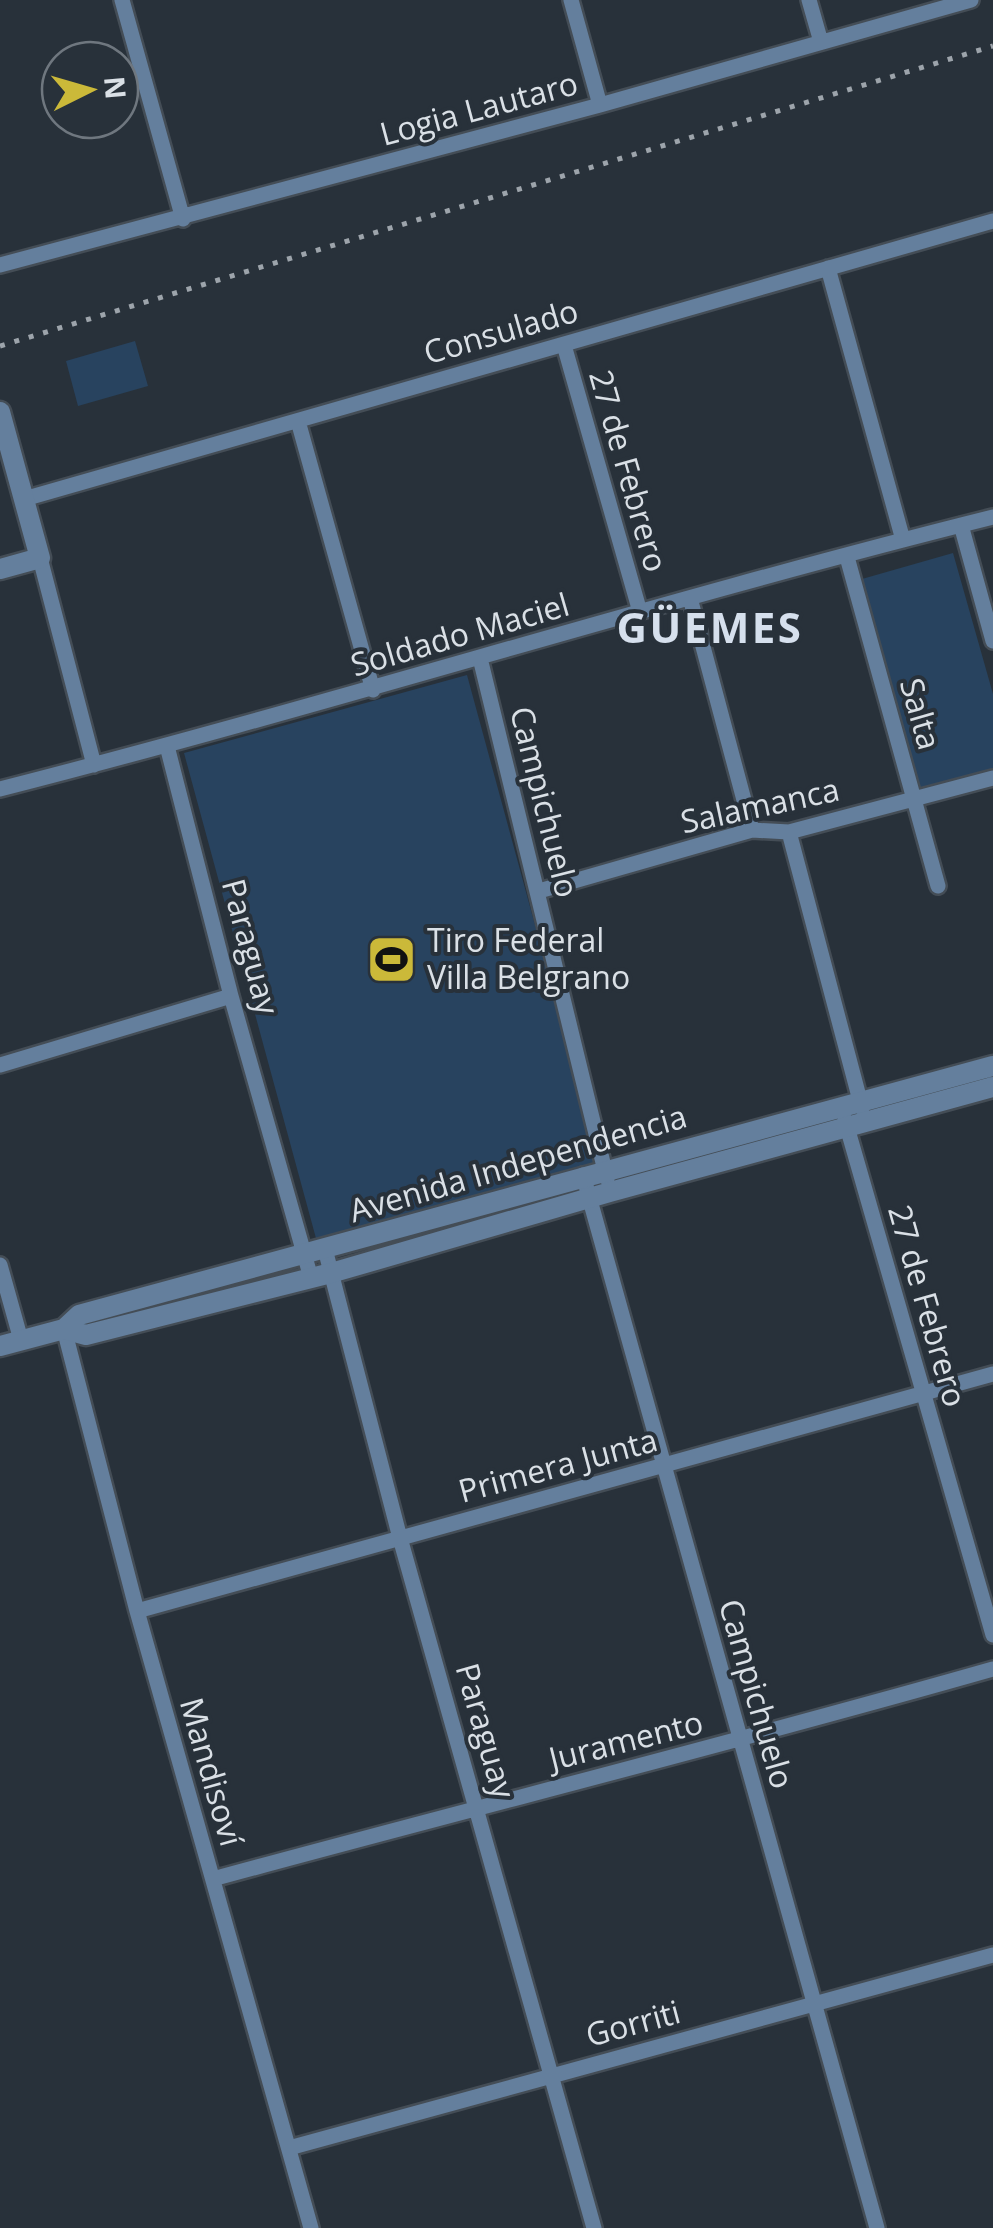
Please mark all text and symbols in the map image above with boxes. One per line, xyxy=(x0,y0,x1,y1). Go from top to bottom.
north arrow xyxy=(40,40,140,140)
street label: Logia Lautaro xyxy=(375,60,582,155)
text: N xyxy=(96,75,136,101)
street label: Consulado xyxy=(418,288,583,373)
street label: 27 de Febrero xyxy=(580,365,679,577)
street label: Soldado Maciel xyxy=(345,582,574,685)
district label: GÜEMES xyxy=(617,598,803,655)
street label: Salta xyxy=(891,673,952,754)
street label: Campichuelo xyxy=(501,702,590,901)
street label: Salamanca xyxy=(676,767,843,842)
street label: Paraguay xyxy=(213,874,290,1020)
place label: Tiro Federal Villa Belgrano xyxy=(427,918,630,998)
sports icon: Tiro Federal Villa Belgrano xyxy=(366,933,418,985)
street label: Avenida Independencia xyxy=(344,1094,691,1231)
street label: 27 de Febrero xyxy=(879,1200,978,1412)
street label: Primera Junta xyxy=(453,1417,662,1512)
street label: Campichuelo xyxy=(710,1594,805,1793)
street label: Paraguay xyxy=(447,1658,526,1804)
street label: Mandisoví xyxy=(171,1692,254,1852)
street label: Juramento xyxy=(541,1700,707,1780)
street label: Gorriti xyxy=(581,1989,685,2056)

